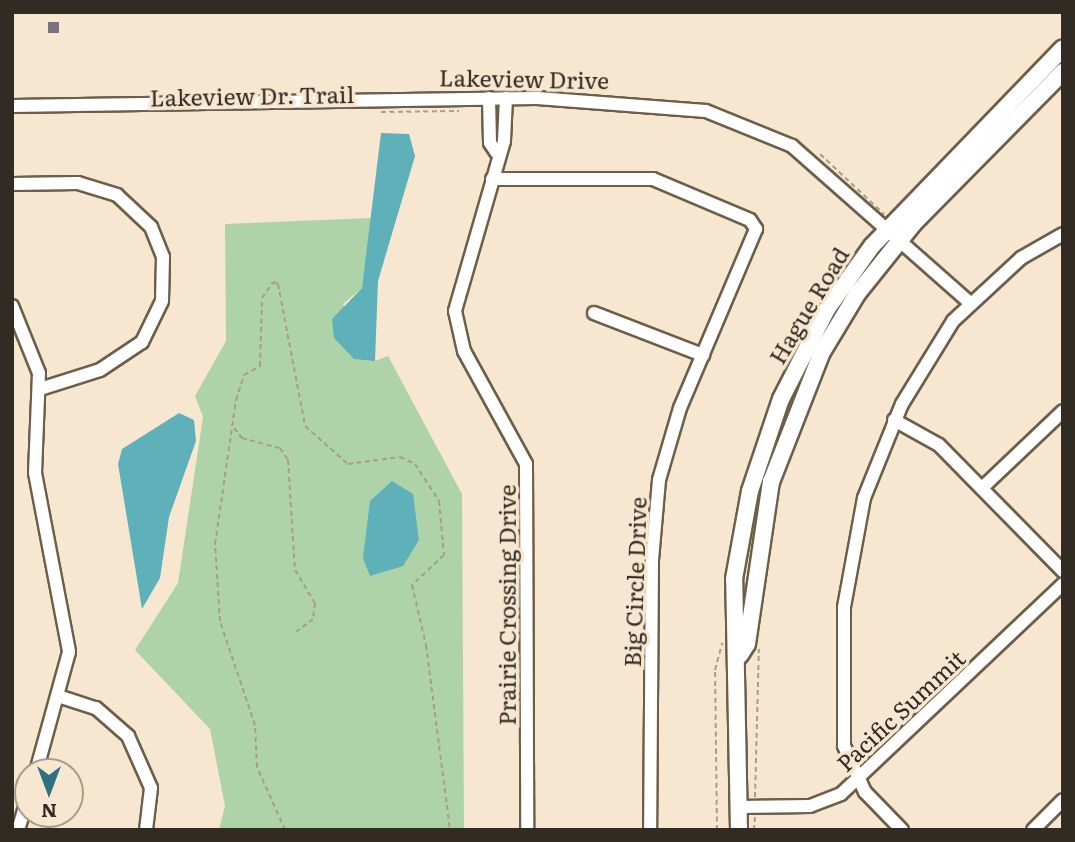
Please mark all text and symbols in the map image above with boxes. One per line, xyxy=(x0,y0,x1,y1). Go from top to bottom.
street label: Lakeview Drive xyxy=(439,63,609,93)
street label: Lakeview Dr. Trail xyxy=(150,79,354,111)
street label: Hague Road xyxy=(762,242,854,368)
street label: Prairie Crossing Drive xyxy=(492,484,520,726)
street label: Big Circle Drive xyxy=(617,496,651,668)
street label: Pacific Summit xyxy=(830,644,970,776)
north arrow xyxy=(14,758,84,828)
text: N xyxy=(41,798,57,826)

